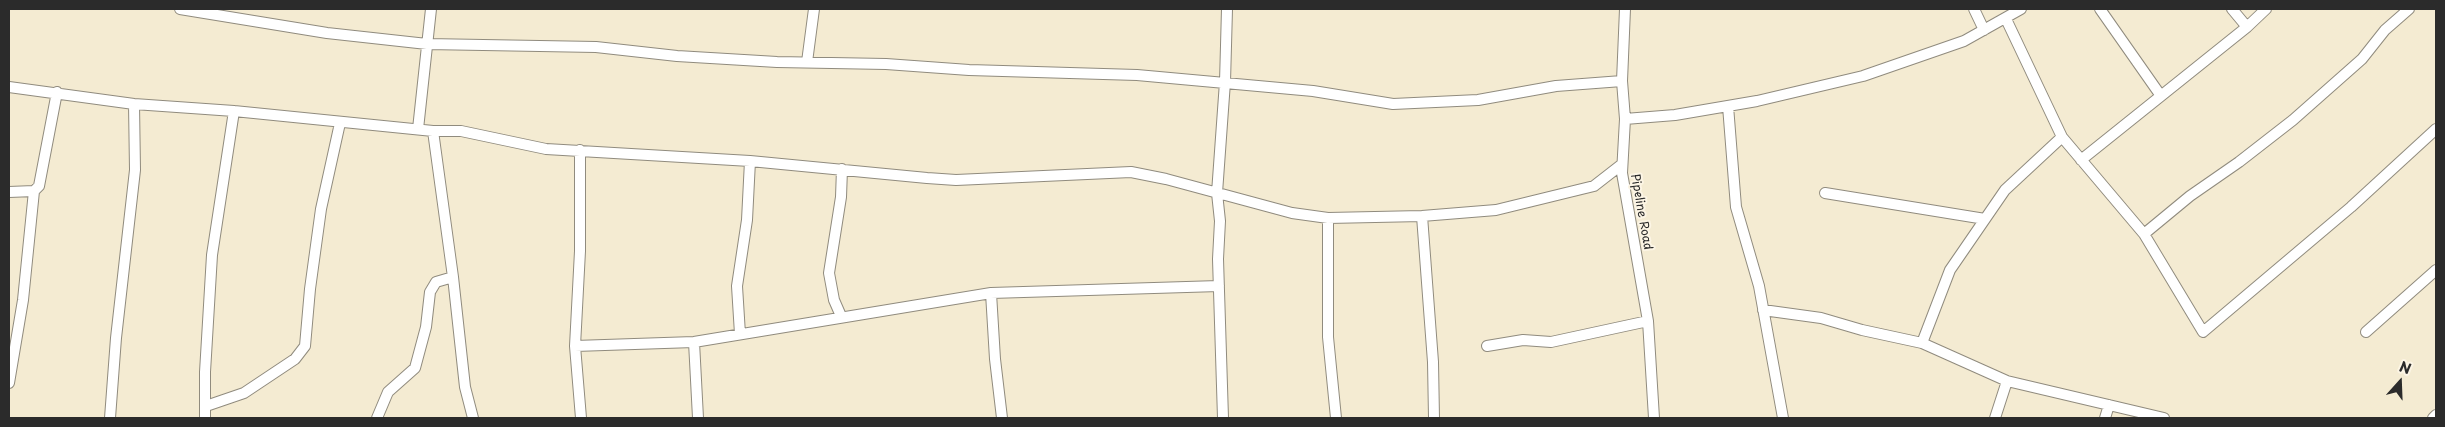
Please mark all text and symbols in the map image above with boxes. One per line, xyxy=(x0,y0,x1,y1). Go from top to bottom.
street label: Pipeline Road xyxy=(1627,173,1655,251)
text: N xyxy=(2396,356,2414,379)
north arrow xyxy=(2375,357,2425,407)

